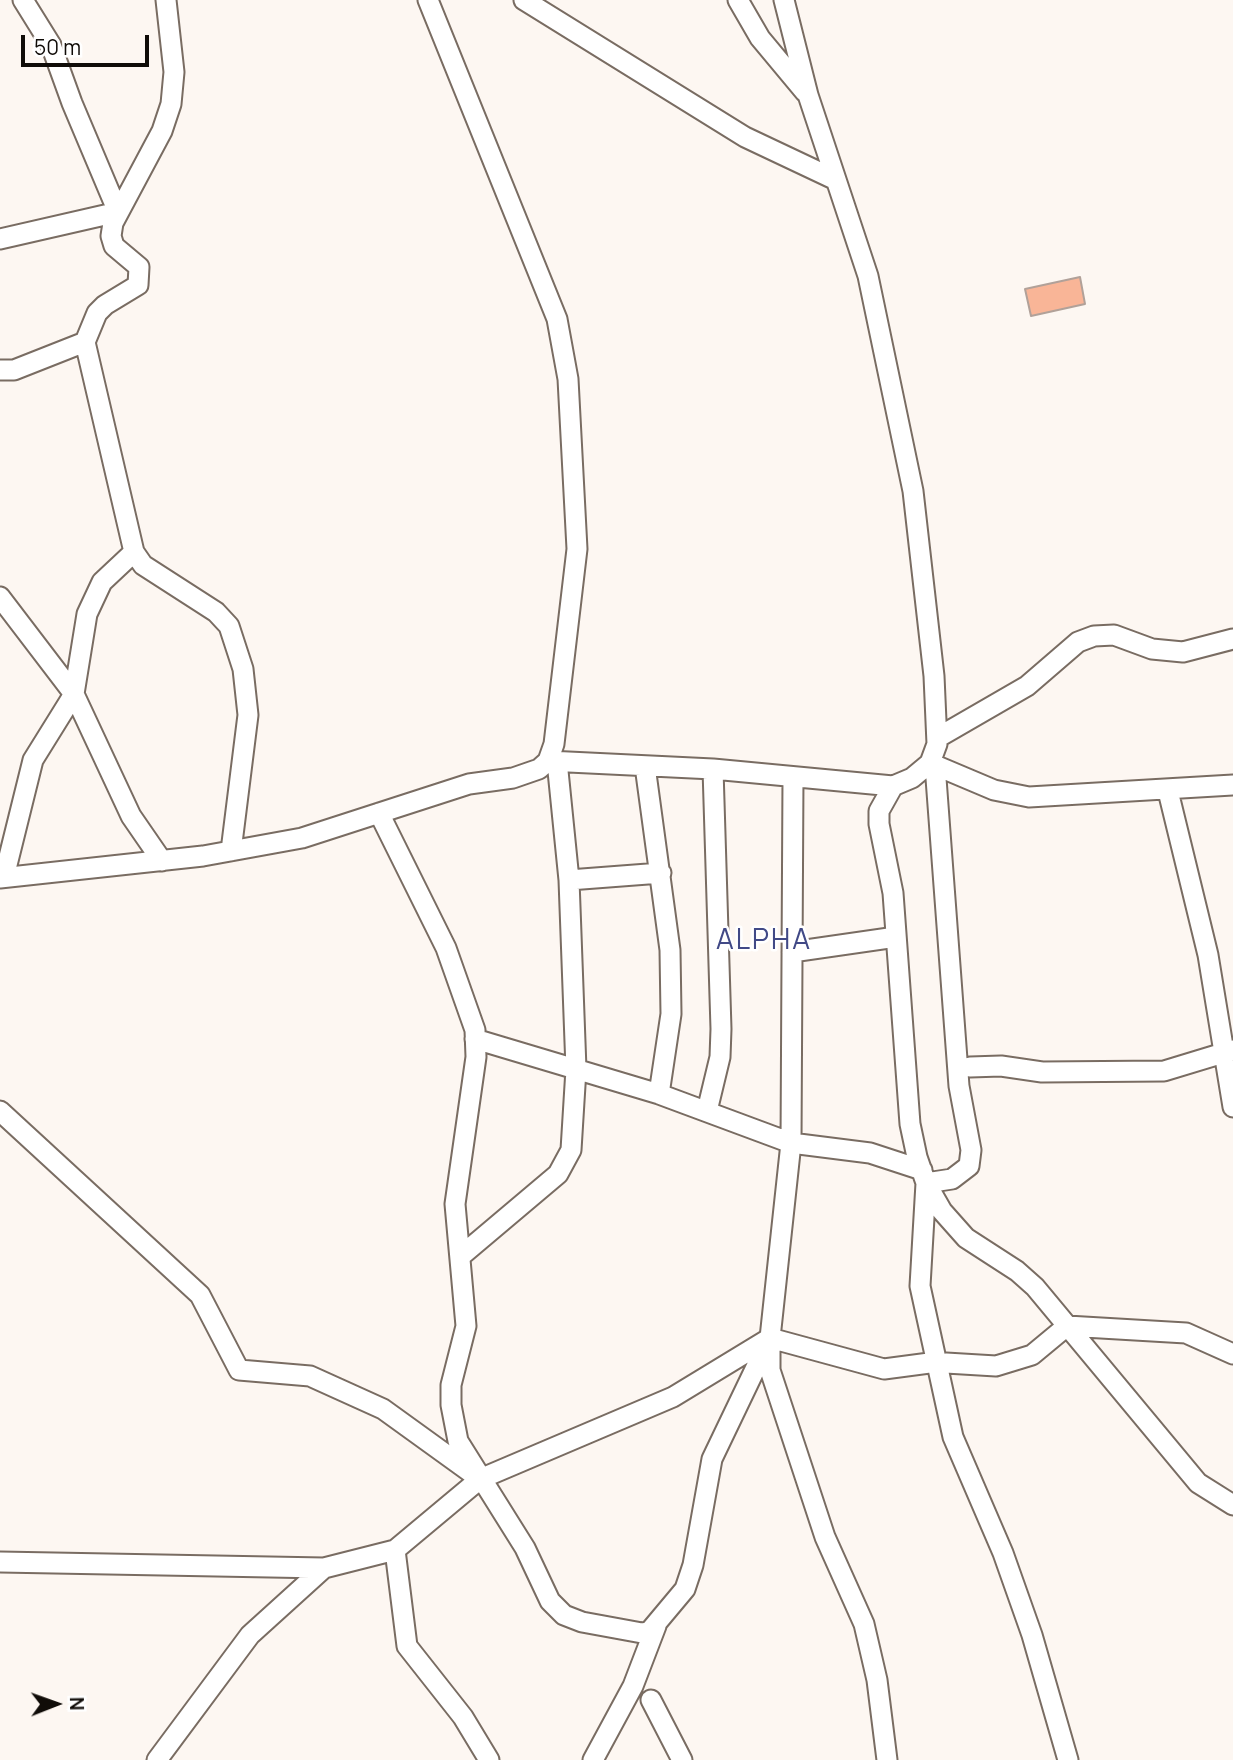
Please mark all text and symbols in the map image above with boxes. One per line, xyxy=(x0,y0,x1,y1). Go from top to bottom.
scale bar xyxy=(24,21,152,65)
text: 50 m xyxy=(34,33,81,61)
district label: ALPHA xyxy=(717,924,811,958)
north arrow xyxy=(21,1669,91,1739)
text: N xyxy=(64,1697,90,1711)

